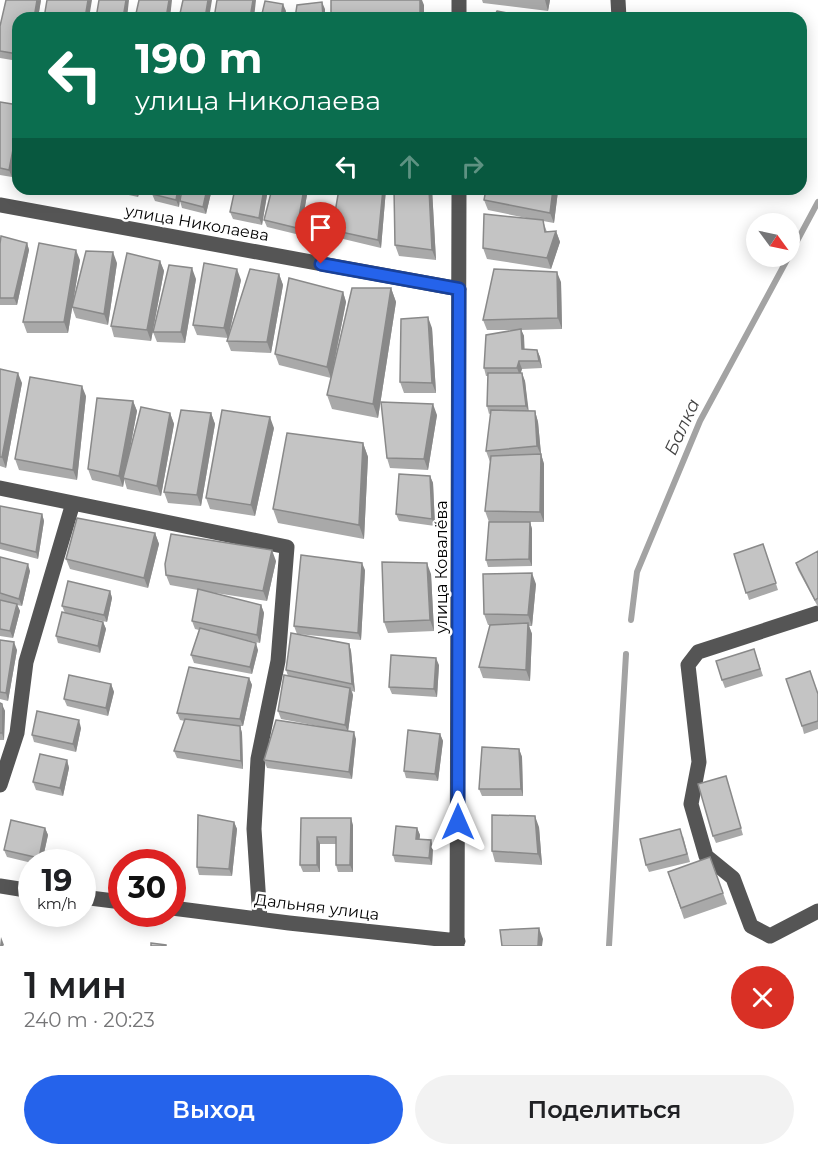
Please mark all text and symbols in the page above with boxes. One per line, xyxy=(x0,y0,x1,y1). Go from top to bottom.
text: 190 m xyxy=(135,32,263,84)
icon: left xyxy=(36,36,114,114)
text: улица Николаева xyxy=(135,84,381,117)
icon: left xyxy=(330,150,363,183)
icon: ahead xyxy=(393,150,426,183)
icon: right xyxy=(456,150,489,183)
street label: улица Николаева xyxy=(123,201,270,245)
pin xyxy=(295,202,346,264)
icon: arrive xyxy=(304,211,337,244)
north arrow xyxy=(746,213,800,267)
map controls xyxy=(746,213,800,267)
water label: Балка xyxy=(659,395,705,459)
street label: улица Ковалёва xyxy=(432,500,451,635)
position arrow xyxy=(426,790,490,854)
speed limit sign: 30 xyxy=(108,849,186,927)
text: 19 xyxy=(42,862,72,899)
street label: Дальняя улица xyxy=(254,890,380,924)
text: km/h xyxy=(37,894,77,913)
text: 1 мин xyxy=(24,963,127,1007)
button: close xyxy=(731,966,794,1029)
text: 240 m · 20:23 xyxy=(24,1008,155,1032)
button: Выход xyxy=(24,1075,403,1144)
button: Поделиться xyxy=(415,1075,794,1144)

